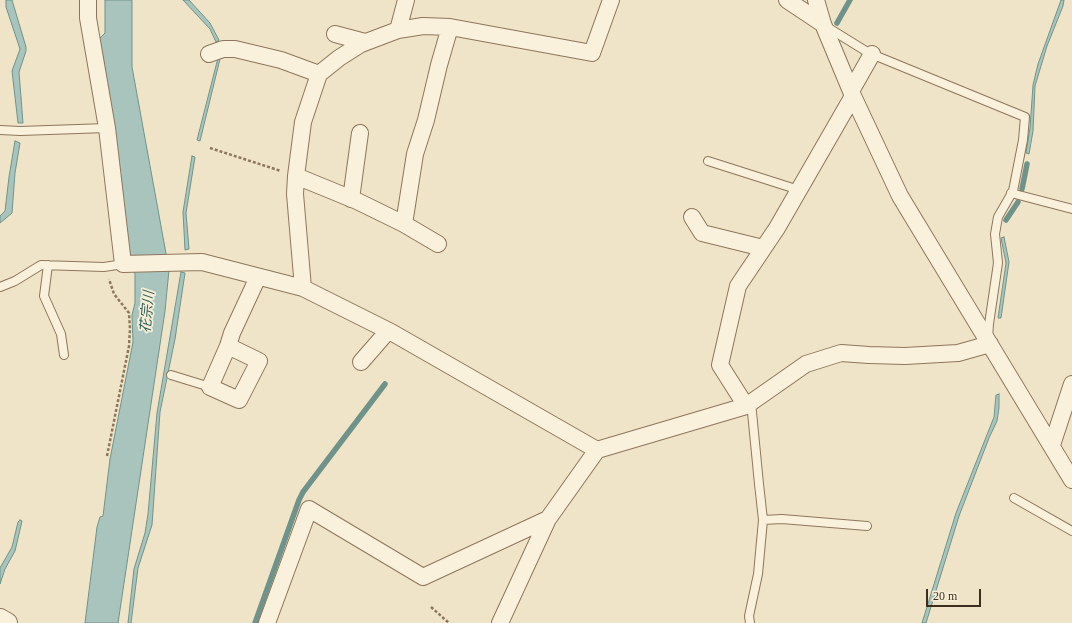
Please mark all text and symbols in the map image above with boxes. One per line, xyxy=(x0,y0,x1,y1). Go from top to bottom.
water label: 花宗川 xyxy=(138,290,158,334)
scale bar xyxy=(928,581,983,607)
text: 20 m xyxy=(933,589,957,603)

